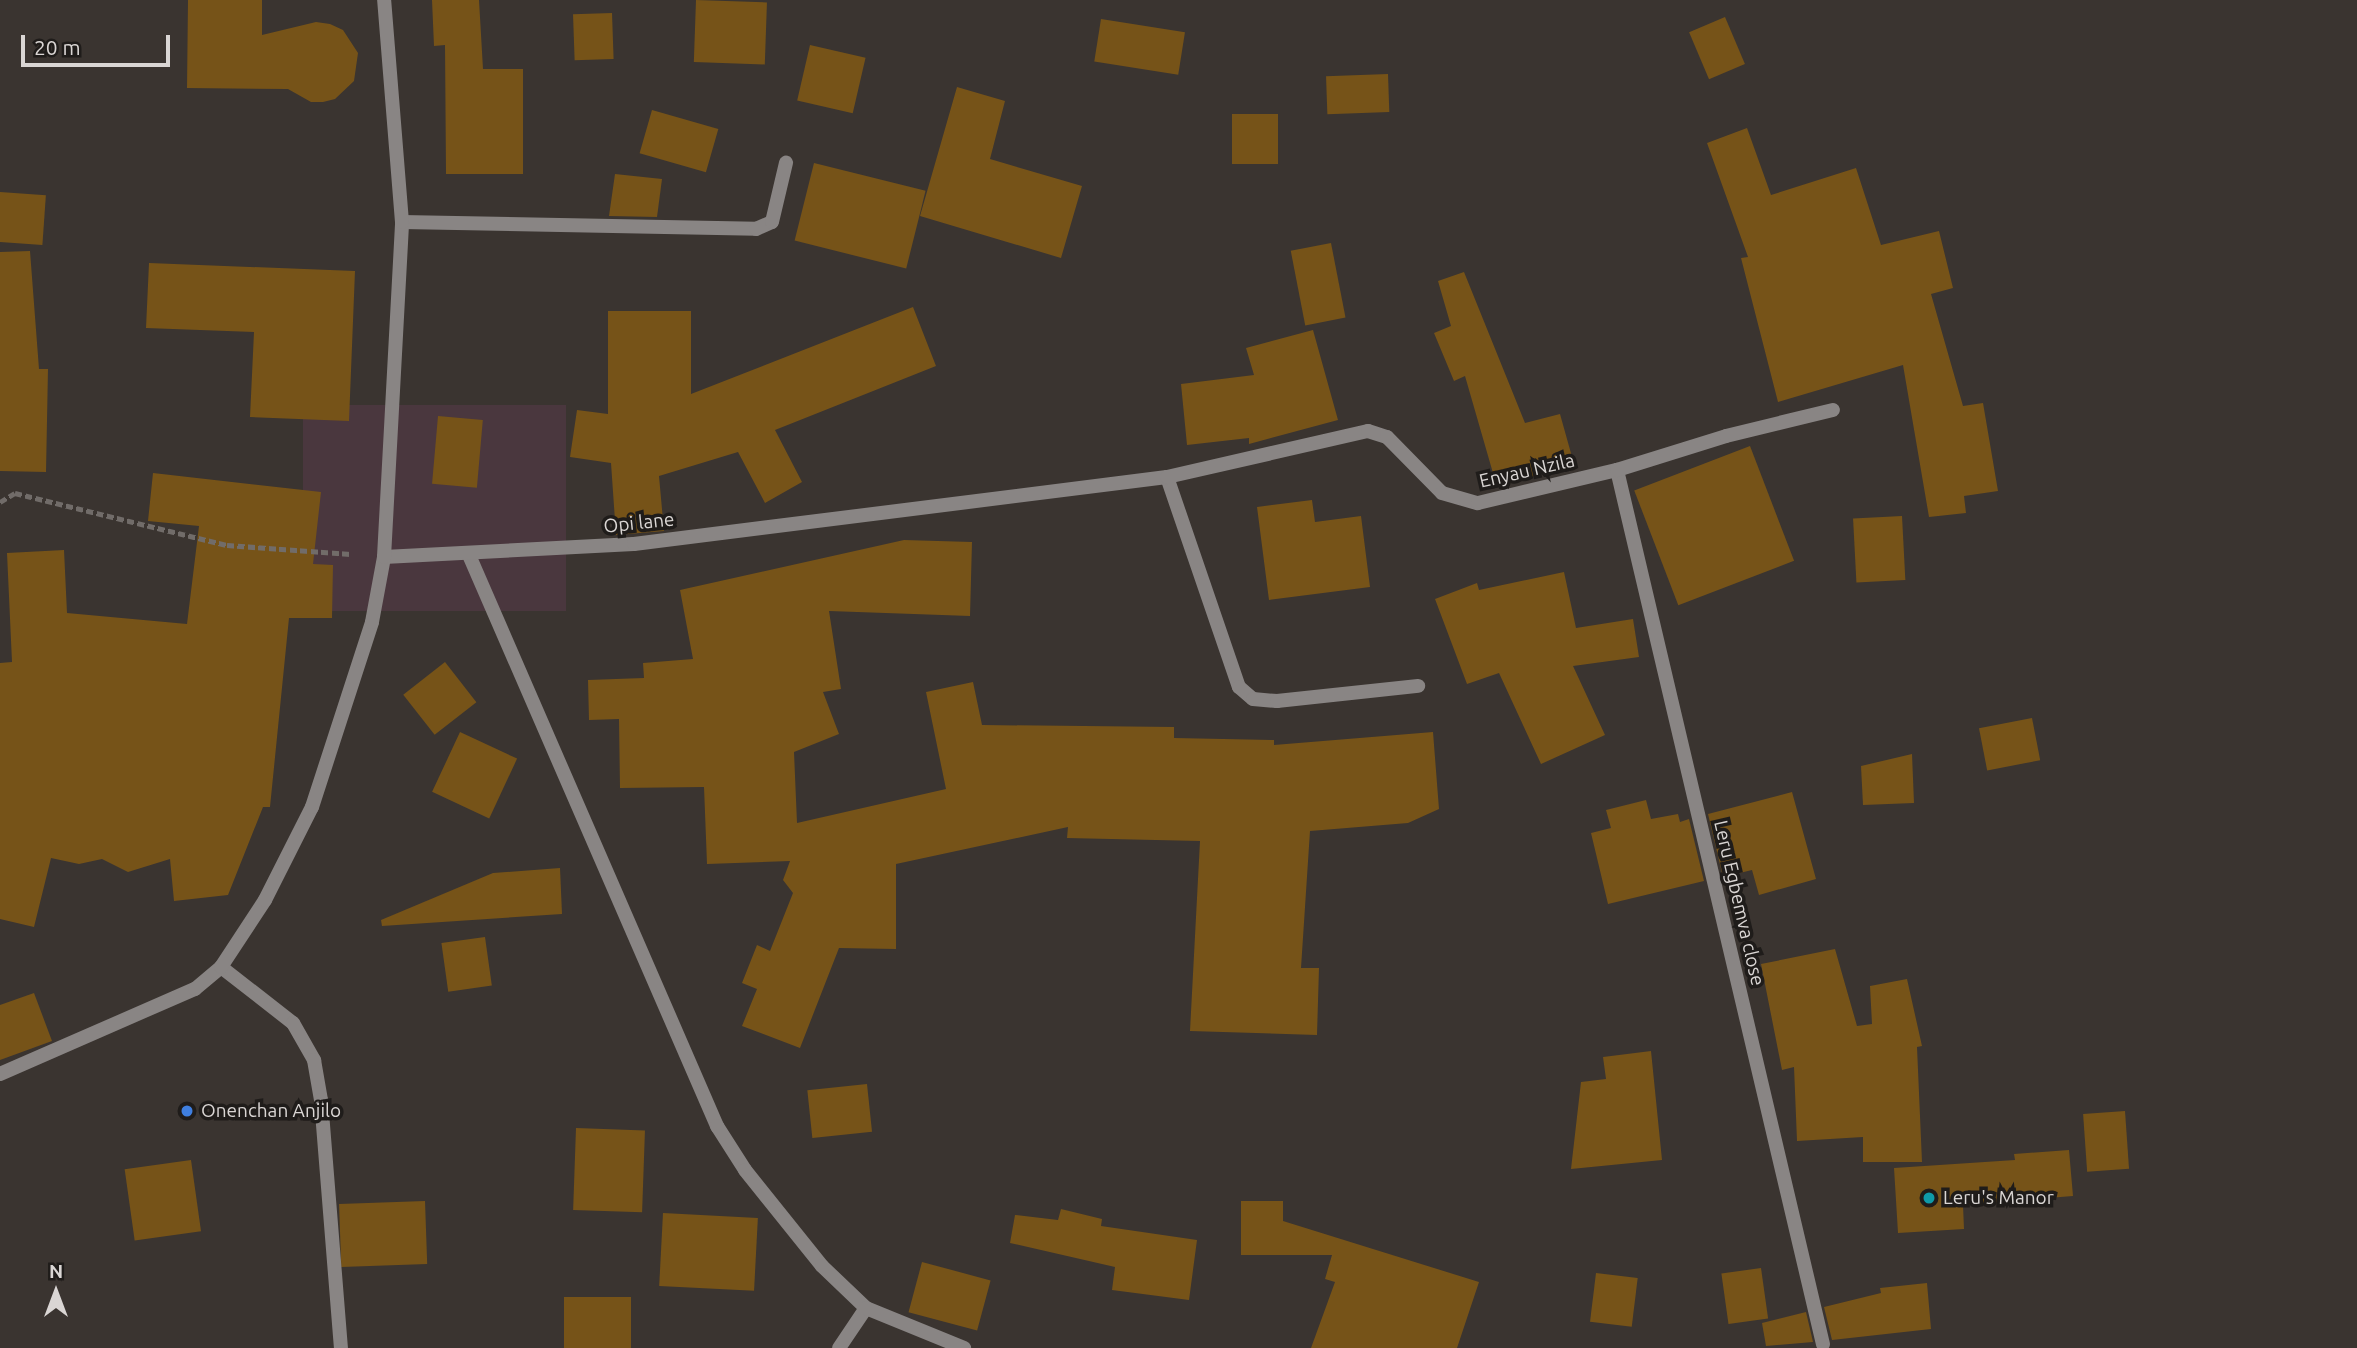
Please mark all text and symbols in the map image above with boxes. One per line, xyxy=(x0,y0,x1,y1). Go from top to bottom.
scale bar xyxy=(24,21,173,65)
text: 20 m xyxy=(34,35,81,59)
street label: Enyau Nzila xyxy=(1477,449,1577,493)
street label: Opi lane xyxy=(603,508,675,538)
street label: Leru Egbemva close xyxy=(1709,818,1769,988)
place label: Onenchan Anjilo xyxy=(201,1100,341,1122)
marker: Onenchan Anjilo xyxy=(179,1103,195,1119)
place label: Leru's Manor xyxy=(1943,1187,2054,1209)
marker: Leru's Manor xyxy=(1921,1190,1937,1206)
north arrow xyxy=(21,1257,91,1327)
text: N xyxy=(49,1260,63,1282)

